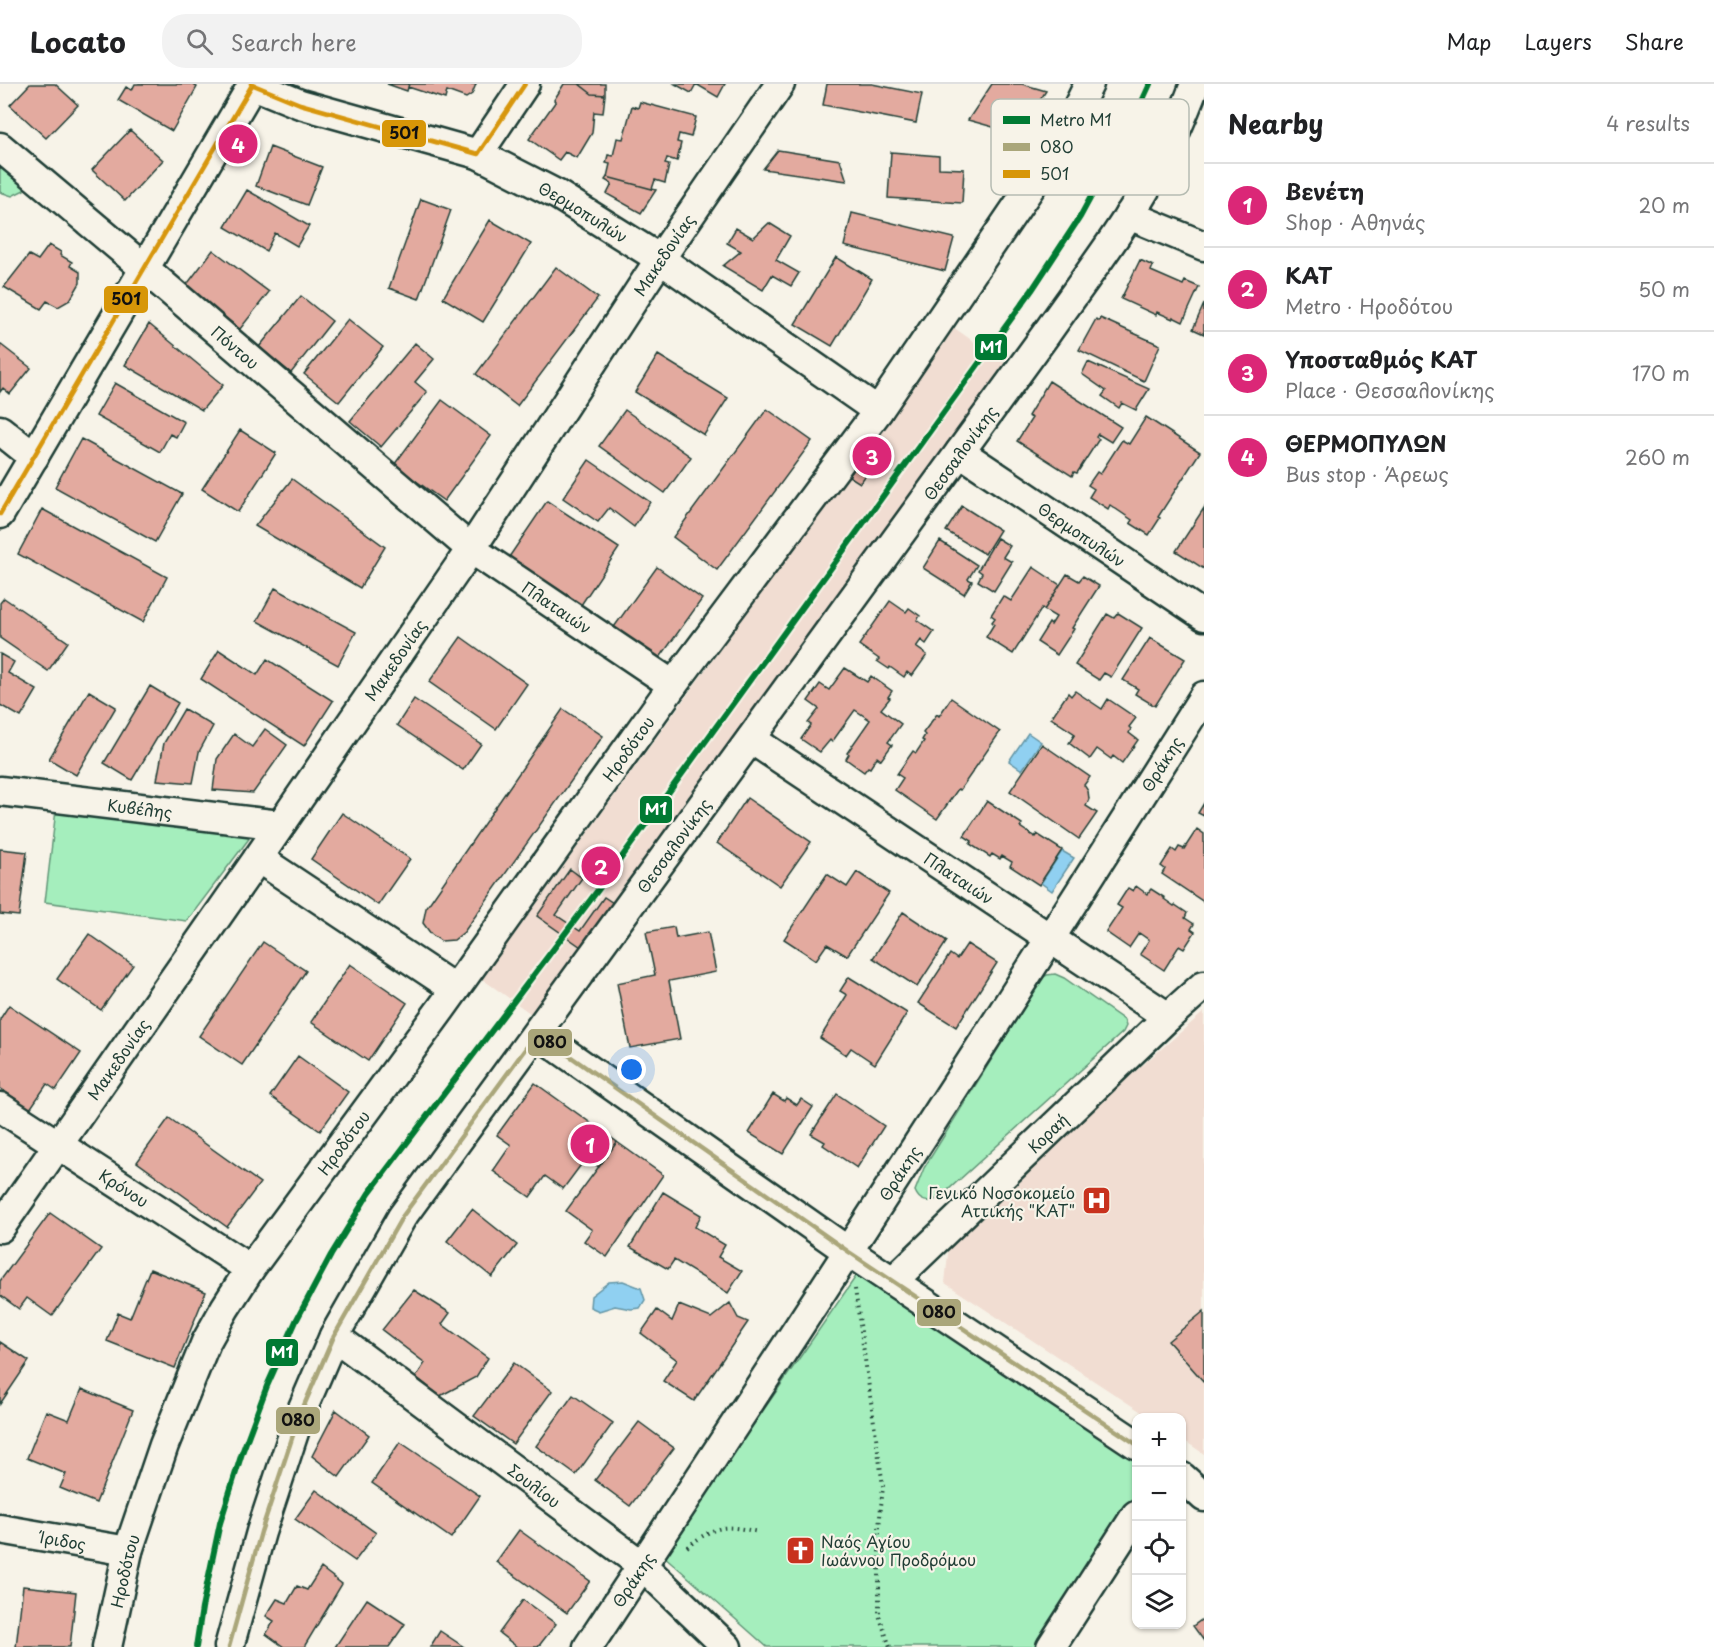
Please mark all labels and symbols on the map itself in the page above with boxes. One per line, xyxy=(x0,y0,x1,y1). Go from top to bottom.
legend xyxy=(991,99,1189,195)
text: Metro Μ1 xyxy=(1040,107,1112,131)
line badge: 501 xyxy=(381,119,427,148)
text: 501 xyxy=(389,120,419,144)
pin: 4 xyxy=(218,122,258,166)
text: 080 xyxy=(1040,134,1073,158)
text: 501 xyxy=(1040,161,1069,185)
street label: Θερμοπυλών xyxy=(535,175,633,248)
street label: Μακεδονίας xyxy=(627,209,700,301)
line badge: 501 xyxy=(103,285,149,314)
text: 501 xyxy=(111,286,141,310)
street label: Πόντου xyxy=(207,320,265,374)
line badge: Μ1 xyxy=(974,333,1008,361)
text: Μ1 xyxy=(980,334,1003,358)
street label: Θεσσαλονίκης xyxy=(917,400,1002,505)
pin: 3 xyxy=(852,434,892,478)
street label: Θερμοπυλών xyxy=(1033,496,1131,572)
street label: Πλαταιών xyxy=(517,575,597,639)
street label: Μακεδονίας xyxy=(358,614,431,705)
street label: Ηροδότου xyxy=(596,711,659,786)
street label: Θράκης xyxy=(1135,731,1188,796)
street label: Κυβέλης xyxy=(106,792,174,824)
street label: Θεσσαλονίκης xyxy=(630,793,716,898)
line badge: Μ1 xyxy=(639,795,673,824)
text: Μ1 xyxy=(645,796,668,820)
pin: 2 xyxy=(582,844,620,888)
street label: Πλαταιών xyxy=(919,846,999,910)
street label: Μακεδονίας xyxy=(81,1013,155,1105)
line badge: 080 xyxy=(527,1028,573,1057)
text: 080 xyxy=(533,1029,567,1053)
your location xyxy=(617,1055,646,1084)
street label: Ηροδότου xyxy=(311,1105,375,1180)
street label: Κοραή xyxy=(1022,1107,1073,1158)
pin: 1 xyxy=(570,1122,610,1166)
street label: Θράκης xyxy=(872,1141,926,1205)
street label: Κρόνου xyxy=(95,1163,154,1212)
place label: Γενικό Νοσοκομείο Αττικής "ΚΑΤ" xyxy=(928,1180,1075,1222)
hospital icon: Γενικό Νοσοκομείο Αττικής "ΚΑΤ" xyxy=(1080,1185,1112,1217)
line badge: 080 xyxy=(916,1298,962,1327)
text: 080 xyxy=(922,1299,956,1323)
line badge: Μ1 xyxy=(265,1338,299,1367)
text: Μ1 xyxy=(271,1339,294,1363)
line badge: 080 xyxy=(275,1406,321,1435)
text: 080 xyxy=(281,1407,315,1431)
street label: Σουλίου xyxy=(503,1458,566,1513)
street label: Ίριδος xyxy=(36,1524,88,1556)
place label: Ναός Αγίου Ιωάννου Προδρόμου xyxy=(821,1529,976,1571)
street label: Ηροδότου xyxy=(104,1531,145,1610)
church icon: Ναός Αγίου Ιωάννου Προδρόμου xyxy=(784,1534,816,1566)
street label: Θράκης xyxy=(606,1547,660,1612)

